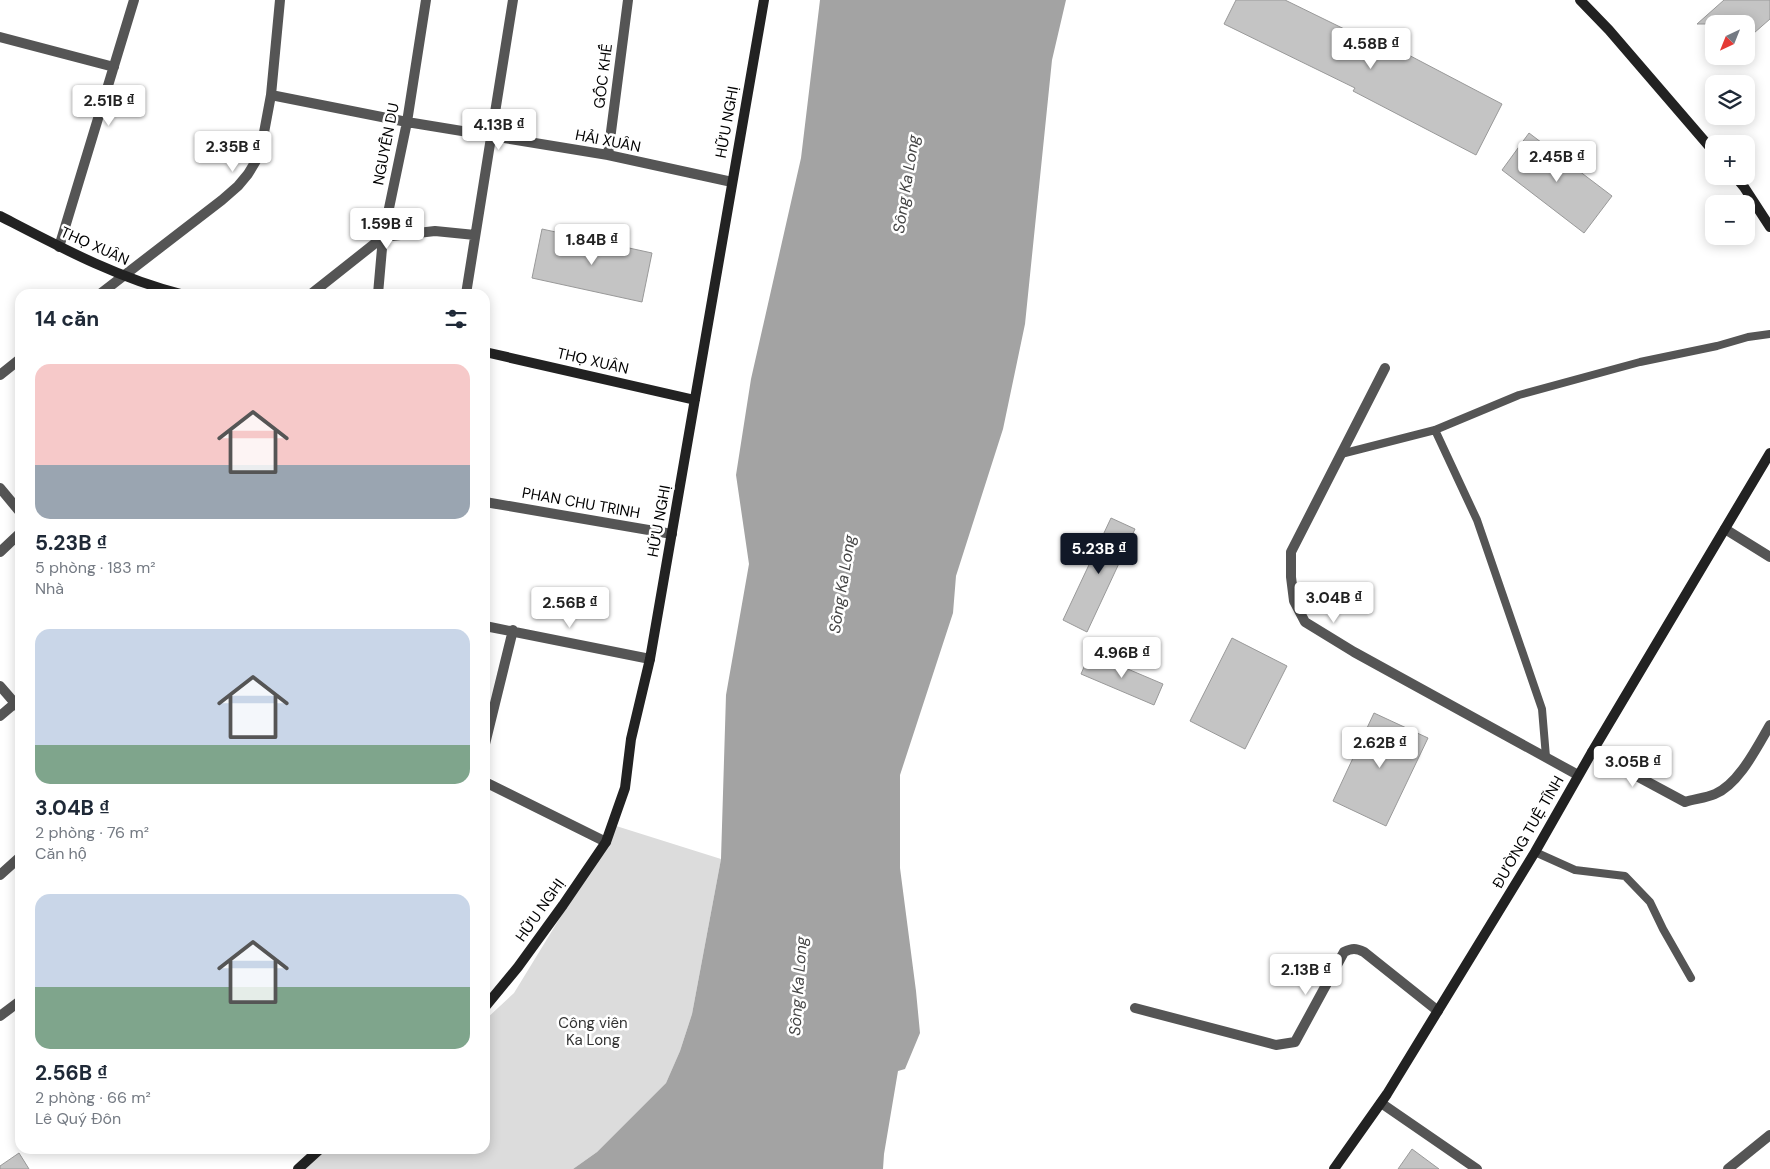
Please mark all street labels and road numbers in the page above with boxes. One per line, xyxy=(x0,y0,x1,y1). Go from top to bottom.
street label: GỐC KHẾ xyxy=(589,42,617,110)
street label: HỮU NGHỊ xyxy=(711,84,743,160)
street label: NGUYỄN DU xyxy=(368,101,404,187)
street label: HẢI XUÂN xyxy=(573,125,643,157)
street label: THỌ XUÂN xyxy=(58,222,132,270)
street label: THỌ XUÂN xyxy=(555,343,631,379)
street label: PHAN CHU TRINH xyxy=(520,483,642,523)
street label: HỮU NGHỊ xyxy=(643,483,675,559)
street label: ĐƯỜNG TUỆ TĨNH xyxy=(1488,772,1568,892)
street label: HỮU NGHỊ xyxy=(511,874,569,946)

